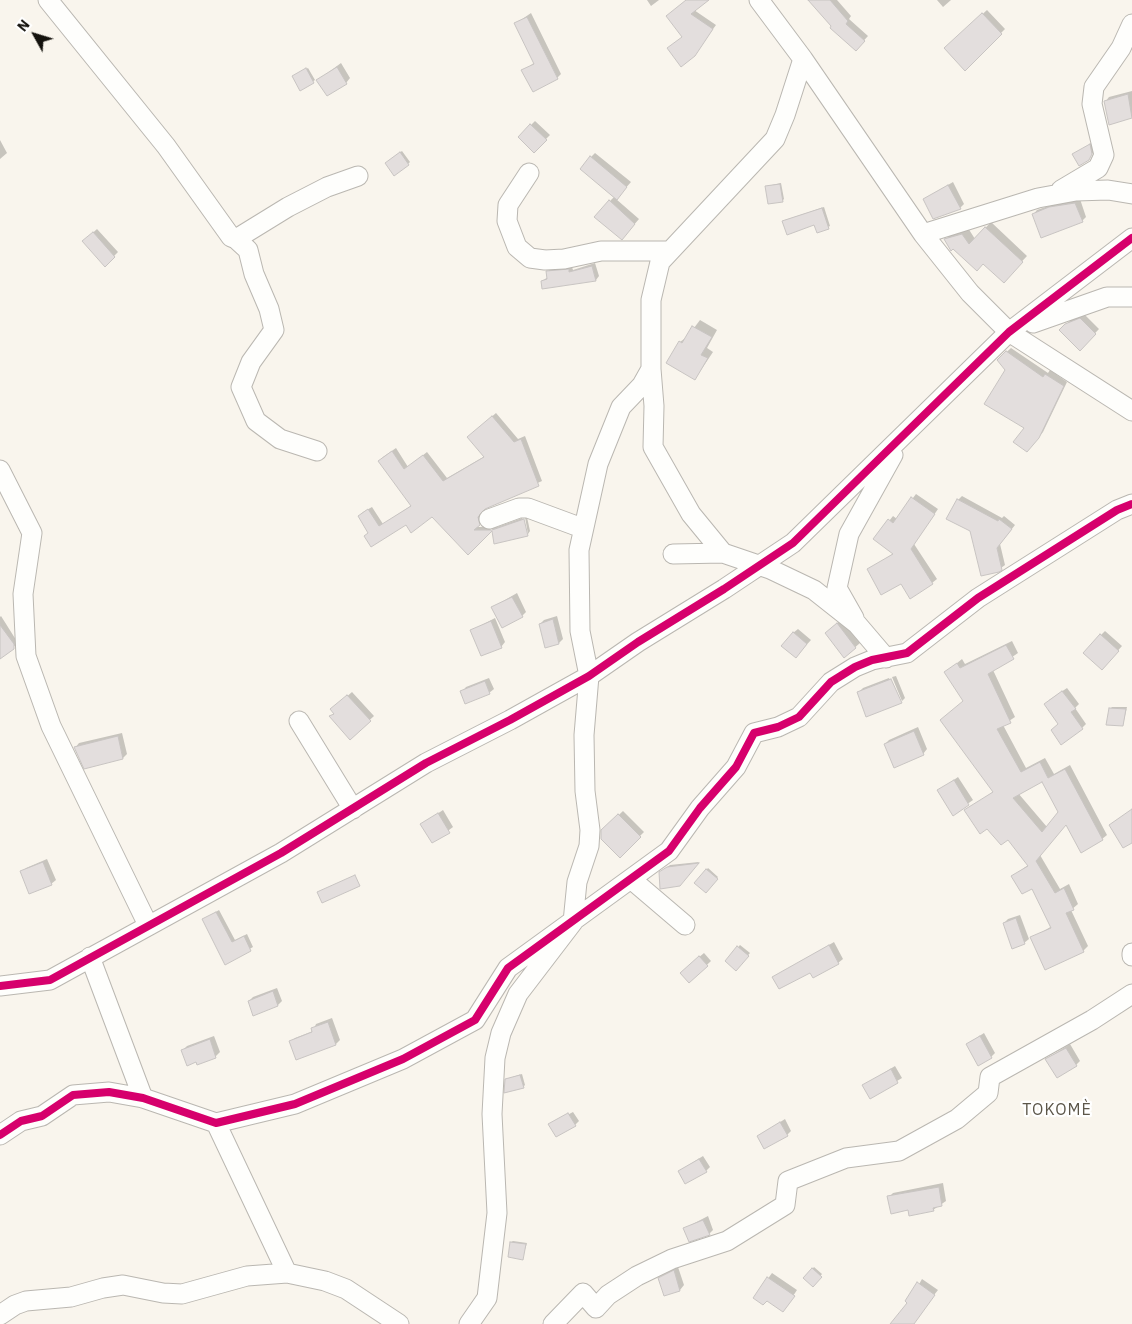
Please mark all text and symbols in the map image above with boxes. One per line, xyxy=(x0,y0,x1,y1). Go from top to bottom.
north arrow xyxy=(10,10,60,60)
text: N xyxy=(13,16,34,35)
district label: TOKOMÈ xyxy=(1021,1100,1093,1120)

